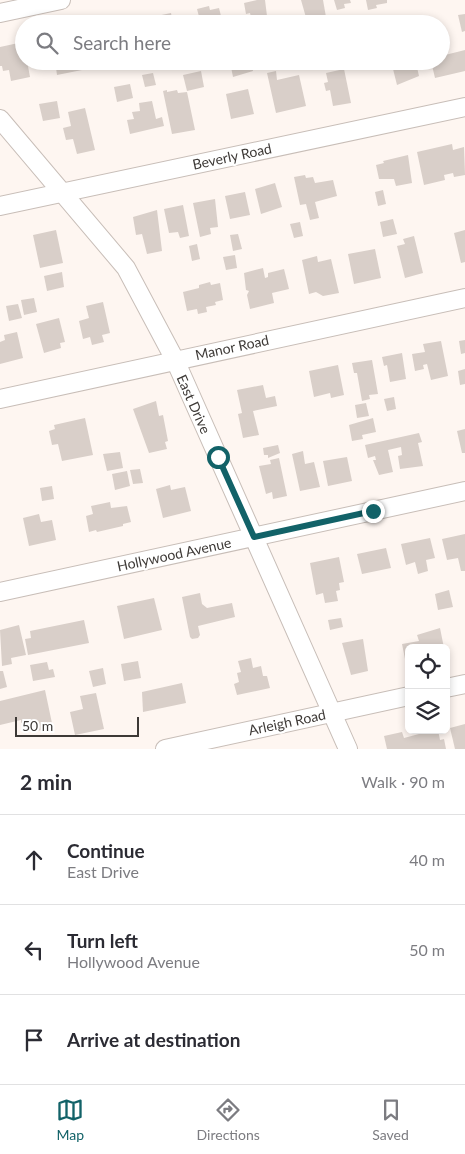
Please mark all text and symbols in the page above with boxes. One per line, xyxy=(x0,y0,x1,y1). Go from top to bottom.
search box xyxy=(15,15,450,70)
icon: search xyxy=(33,29,61,57)
text: Search here xyxy=(73,31,171,54)
street label: Beverly Road xyxy=(191,139,273,173)
street label: Manor Road xyxy=(194,331,270,363)
street label: East Drive xyxy=(173,372,215,436)
route start xyxy=(207,446,230,469)
route end xyxy=(362,500,385,523)
street label: Hollywood Avenue xyxy=(115,534,233,574)
map controls xyxy=(405,644,450,734)
button: locate xyxy=(405,644,450,689)
button: layers xyxy=(405,689,450,734)
street label: Arleigh Road xyxy=(247,706,327,738)
scale bar xyxy=(15,714,139,737)
text: 50 m xyxy=(22,717,53,734)
text: 2 min xyxy=(20,769,72,794)
text: Walk · 90 m xyxy=(361,772,445,791)
text: Continue xyxy=(67,839,145,862)
icon: ahead xyxy=(20,846,48,874)
text: 40 m xyxy=(409,850,445,869)
text: East Drive xyxy=(67,862,139,881)
text: Turn left xyxy=(67,929,138,952)
icon: left xyxy=(20,936,48,964)
text: 50 m xyxy=(409,940,445,959)
text: Hollywood Avenue xyxy=(67,952,200,971)
icon: arrive xyxy=(20,1026,48,1054)
text: Arrive at destination xyxy=(67,1028,240,1051)
tab: Map xyxy=(56,1096,84,1143)
tab: Directions xyxy=(197,1096,260,1143)
tab: Saved xyxy=(372,1096,409,1143)

